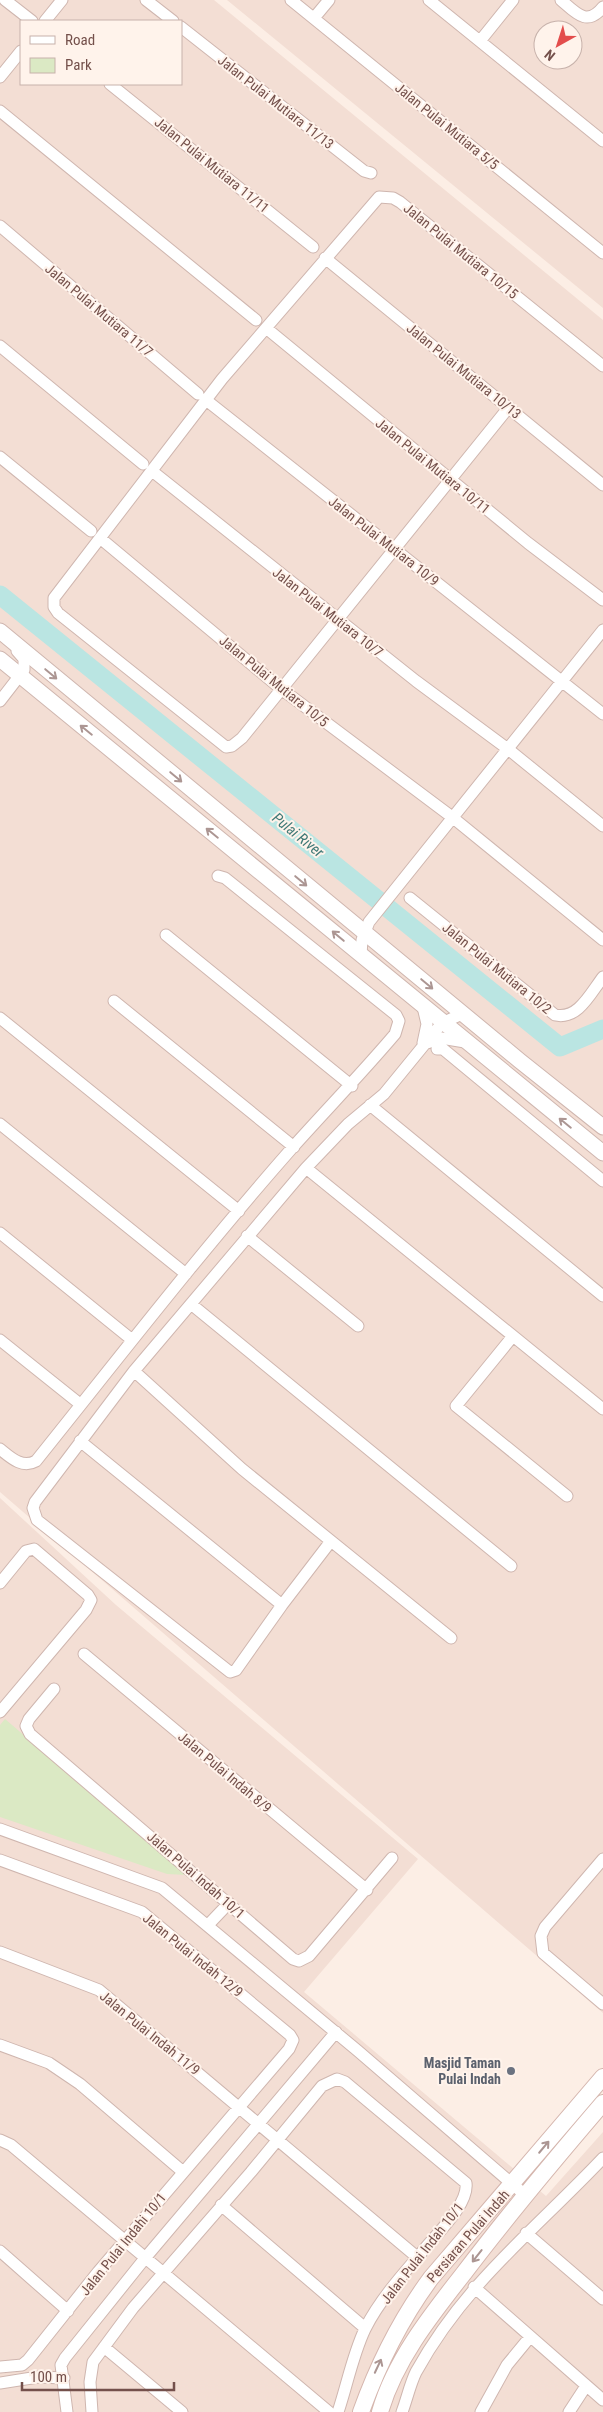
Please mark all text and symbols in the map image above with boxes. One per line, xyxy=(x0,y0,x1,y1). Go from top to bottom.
legend xyxy=(20,20,182,85)
north arrow xyxy=(533,20,583,70)
text: Road xyxy=(65,31,95,49)
text: N xyxy=(541,46,558,64)
street label: Jalan Pulai Mutiara 11/13 xyxy=(215,52,337,152)
text: Park xyxy=(65,56,92,74)
street label: Jalan Pulai Mutiara 5/5 xyxy=(392,79,502,173)
street label: Jalan Pulai Mutiara 11/11 xyxy=(152,114,272,216)
street label: Jalan Pulai Mutiara 10/15 xyxy=(401,200,521,302)
street label: Jalan Pulai Mutiara 11/7 xyxy=(42,260,156,360)
street label: Jalan Pulai Mutiara 10/13 xyxy=(404,320,524,422)
street label: Jalan Pulai Mutiara 10/11 xyxy=(373,415,493,517)
street label: Jalan Pulai Mutiara 10/9 xyxy=(326,493,442,589)
street label: Jalan Pulai Mutiara 10/7 xyxy=(270,564,386,660)
street label: Jalan Pulai Mutiara 10/5 xyxy=(216,632,332,730)
one-way arrow xyxy=(44,668,57,679)
one-way arrow xyxy=(80,724,93,735)
one-way arrow xyxy=(169,772,182,783)
water label: Pulai River xyxy=(269,809,328,861)
one-way arrow xyxy=(206,827,219,838)
one-way arrow xyxy=(294,875,307,886)
street label: Jalan Pulai Mutiara 10/2 xyxy=(439,919,555,1017)
one-way arrow xyxy=(331,930,344,941)
one-way arrow xyxy=(420,979,433,990)
one-way arrow xyxy=(559,1117,572,1128)
street label: Jalan Pulai Indah 8/9 xyxy=(175,1728,275,1816)
street label: Jalan Pulai Indah 10/1 xyxy=(144,1828,248,1922)
street label: Jalan Pulai Indah 12/9 xyxy=(140,1910,246,2000)
street label: Jalan Pulai Indah 11/9 xyxy=(97,1988,203,2078)
place label: Masjid Taman Pulai Indah xyxy=(424,2055,501,2087)
marker: Masjid Taman Pulai Indah xyxy=(505,2065,517,2077)
one-way arrow xyxy=(538,2141,549,2154)
street label: Persiaran Pulai Indah xyxy=(424,2187,512,2285)
street label: Jalan Pulai Indahi 10/1 xyxy=(77,2189,169,2299)
street label: Jalan Pulai Indah 10/1 xyxy=(377,2199,467,2307)
one-way arrow xyxy=(472,2249,482,2263)
one-way arrow xyxy=(374,2359,384,2374)
scale bar xyxy=(22,2360,175,2392)
text: 100 m xyxy=(30,2368,67,2386)

